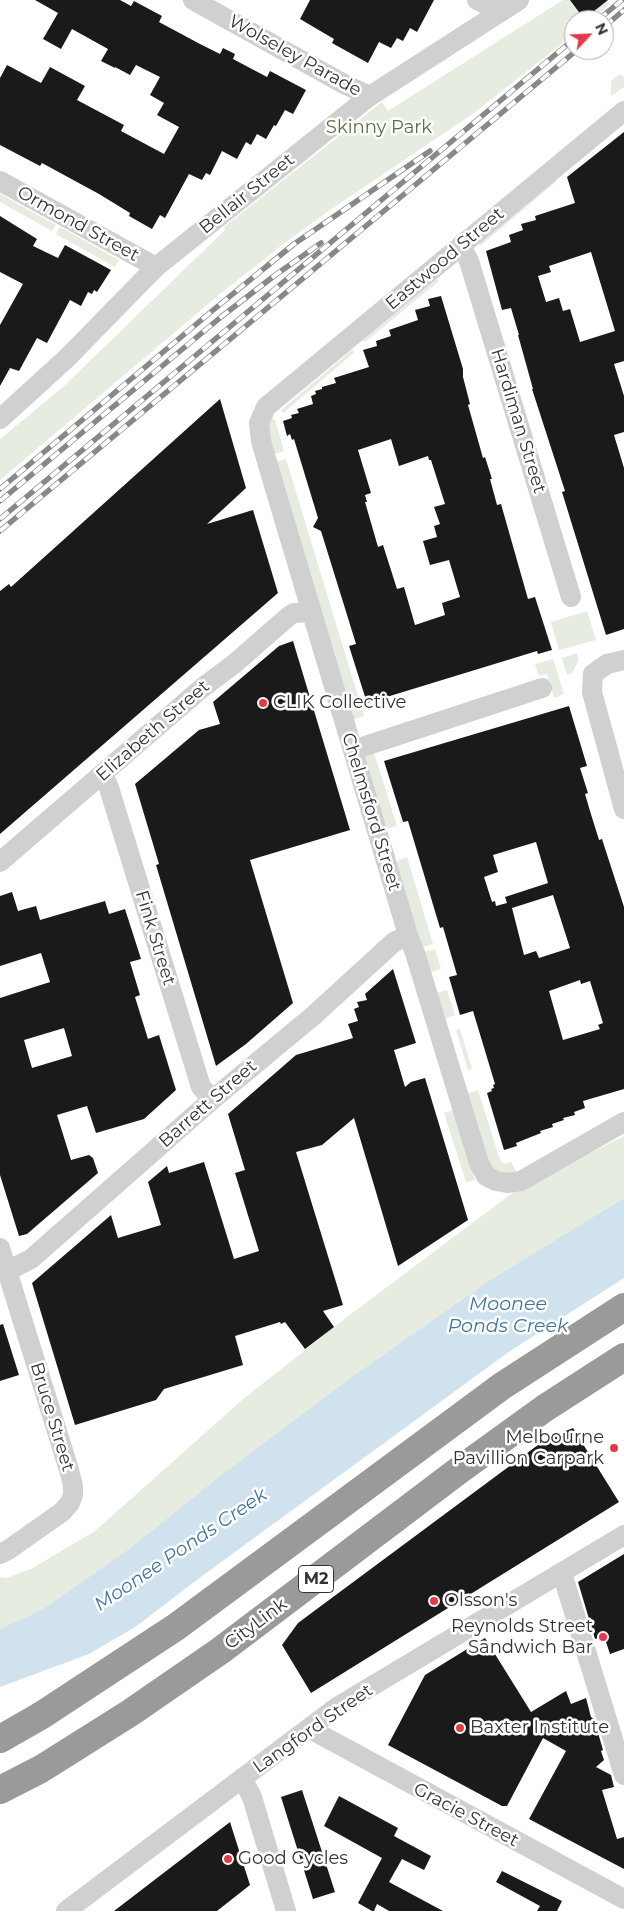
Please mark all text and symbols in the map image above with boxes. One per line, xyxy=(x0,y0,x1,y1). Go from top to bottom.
north arrow xyxy=(564,10,614,60)
street label: Wolseley Parade xyxy=(225,11,365,101)
text: N xyxy=(591,20,612,38)
park label: Skinny Park xyxy=(326,117,432,139)
street label: Bellair Street xyxy=(195,149,299,239)
street label: Ormond Street xyxy=(13,182,143,266)
street label: Eastwood Street xyxy=(381,203,509,315)
street label: Hardiman Street xyxy=(486,346,550,496)
street label: Elizabeth Street xyxy=(92,676,214,786)
place label: CLIK Collective xyxy=(273,692,406,714)
marker: CLIK Collective xyxy=(257,697,269,709)
street label: Chelmsford Street xyxy=(337,730,405,894)
street label: Fink Street xyxy=(130,888,180,988)
street label: Barrett Street xyxy=(155,1056,261,1152)
water label: Moonee Ponds Creek xyxy=(448,1293,568,1337)
street label: Bruce Street xyxy=(25,1360,79,1474)
place label: Melbourne Pavillion Carpark xyxy=(453,1427,604,1470)
marker: Melbourne Pavillion Carpark xyxy=(608,1442,620,1454)
water label: Moonee Ponds Creek xyxy=(90,1484,272,1616)
road number: M2 xyxy=(298,1566,334,1592)
place label: Olsson's xyxy=(444,1590,517,1612)
street label: CityLink xyxy=(221,1594,291,1654)
marker: Olsson's xyxy=(428,1595,440,1607)
place label: Reynolds Street Sandwich Bar xyxy=(451,1616,593,1658)
marker: Reynolds Street Sandwich Bar xyxy=(597,1631,609,1643)
street label: Langford Street xyxy=(249,1680,377,1778)
place label: Baxter Institute xyxy=(470,1717,609,1739)
marker: Baxter Institute xyxy=(454,1722,466,1734)
street label: Gracie Street xyxy=(410,1778,522,1852)
place label: Good Cycles xyxy=(238,1848,348,1870)
marker: Good Cycles xyxy=(222,1853,234,1865)

